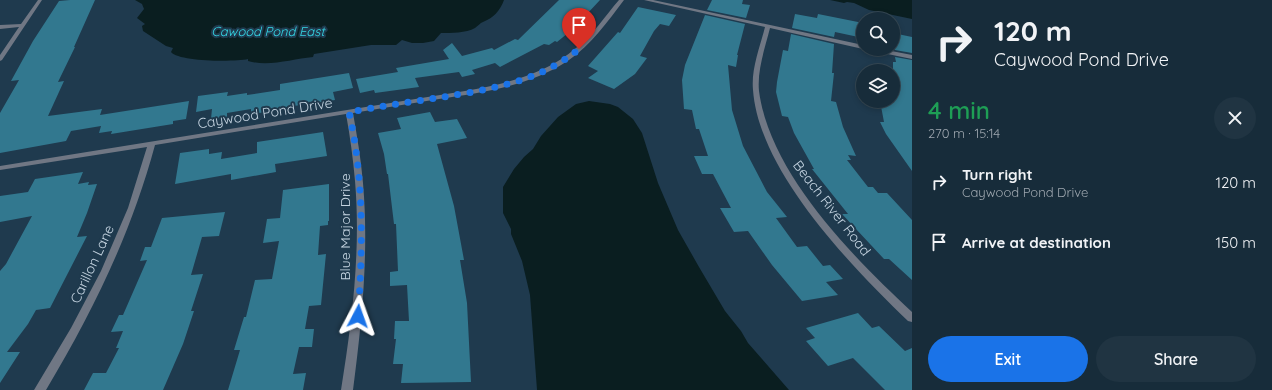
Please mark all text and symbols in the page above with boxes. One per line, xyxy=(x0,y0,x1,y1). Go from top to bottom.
pin xyxy=(562,8,596,49)
map controls xyxy=(856,12,900,108)
button: search xyxy=(856,12,900,56)
text: 120 m xyxy=(994,13,1072,48)
icon: arrive xyxy=(568,14,590,36)
icon: right xyxy=(928,16,980,68)
water label: Cawood Pond East xyxy=(211,23,326,39)
text: Caywood Pond Drive xyxy=(994,48,1169,71)
button: layers xyxy=(856,64,900,108)
street label: Caywood Pond Drive xyxy=(196,93,334,133)
text: 4 min xyxy=(928,95,990,125)
button: close xyxy=(1214,97,1256,139)
text: 270 m · 15:14 xyxy=(928,125,1000,141)
street label: Beach River Road xyxy=(789,157,875,259)
text: Turn right xyxy=(962,165,1033,184)
icon: right xyxy=(928,171,950,193)
street label: Blue Major Drive xyxy=(336,173,354,281)
text: 120 m xyxy=(1215,173,1256,192)
text: Caywood Pond Drive xyxy=(962,184,1088,200)
street label: Carillon Lane xyxy=(66,222,118,306)
icon: arrive xyxy=(928,231,950,253)
text: Arrive at destination xyxy=(962,233,1111,252)
text: 150 m xyxy=(1216,233,1256,252)
position arrow xyxy=(337,295,379,337)
button: Exit xyxy=(928,336,1088,382)
button: Share xyxy=(1096,336,1256,382)

